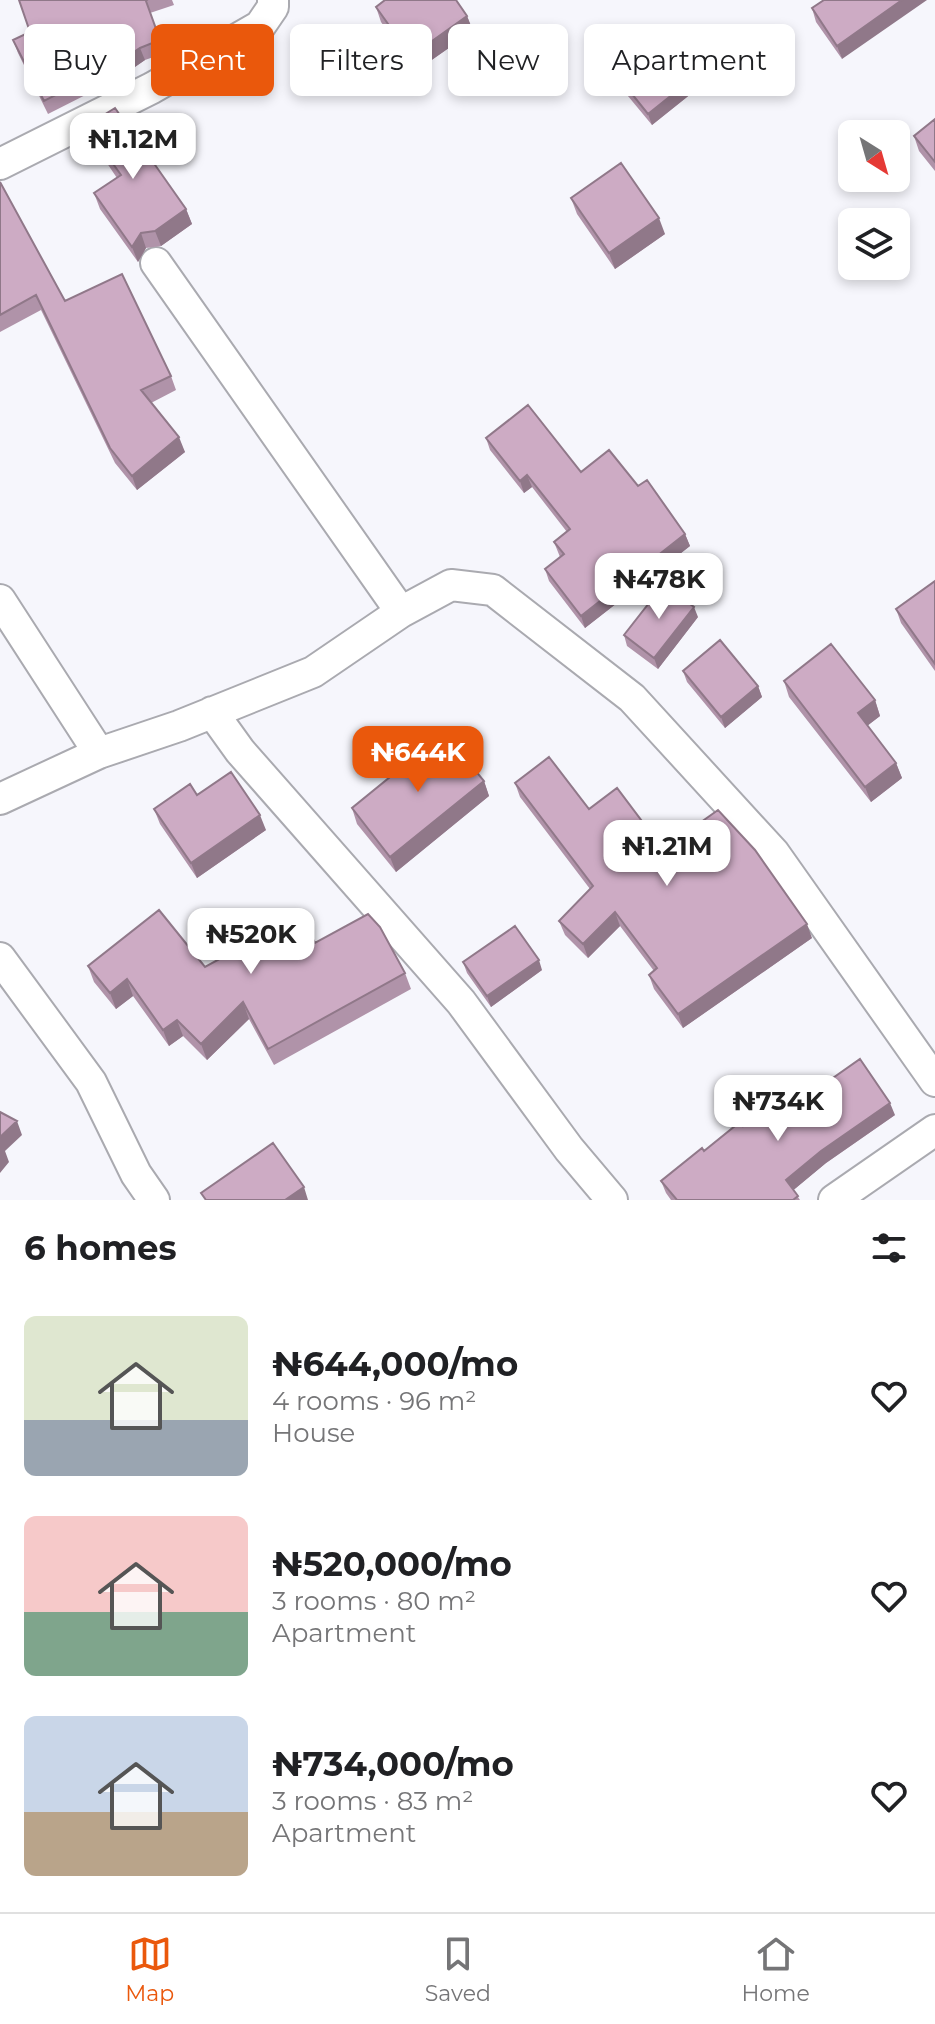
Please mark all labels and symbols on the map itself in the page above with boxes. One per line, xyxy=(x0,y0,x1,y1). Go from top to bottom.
pin: ₦1.12M xyxy=(68,113,198,181)
north arrow xyxy=(838,120,910,192)
pin: ₦478K xyxy=(603,553,715,621)
pin: ₦644K xyxy=(362,726,474,794)
pin: ₦1.21M xyxy=(602,820,732,888)
pin: ₦520K xyxy=(195,908,307,976)
pin: ₦734K xyxy=(722,1075,834,1143)

